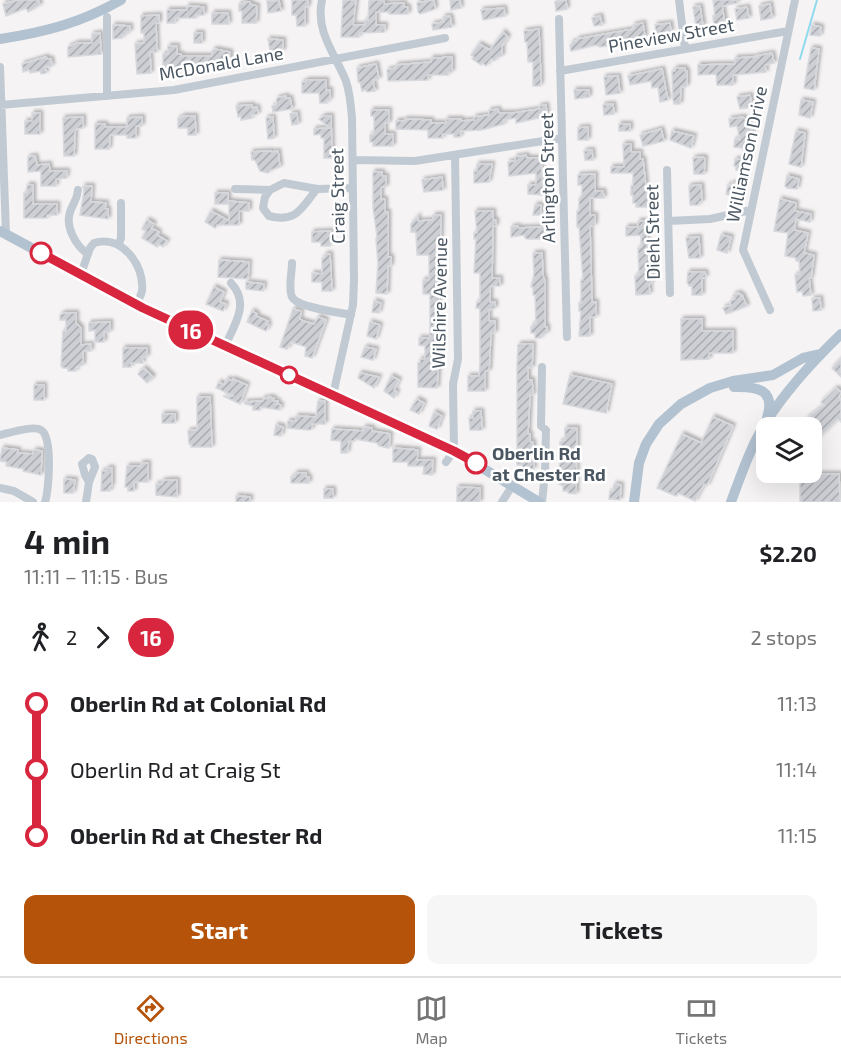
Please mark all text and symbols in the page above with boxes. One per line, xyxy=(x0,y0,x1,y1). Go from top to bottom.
street label: Pineview Street xyxy=(606,13,736,57)
street label: McDonald Lane xyxy=(157,41,285,85)
street label: Williamson Drive xyxy=(721,84,771,224)
street label: Arlington Street xyxy=(535,113,559,243)
street label: Craig Street xyxy=(325,148,349,244)
street label: Diehl Street xyxy=(640,184,664,280)
street label: Wilshire Avenue xyxy=(427,237,451,369)
unlabelled marker xyxy=(30,242,52,264)
line badge: 16 xyxy=(164,310,218,350)
text: 16 xyxy=(180,318,202,343)
unlabelled marker xyxy=(280,366,298,384)
map controls xyxy=(756,417,822,483)
button: layers xyxy=(756,417,822,483)
place label: Oberlin Rd at Chester Rd xyxy=(492,442,606,485)
marker: Oberlin Rd at Chester Rd xyxy=(465,452,487,474)
text: 4 min xyxy=(24,521,110,561)
text: $2.20 xyxy=(759,540,817,566)
text: 11:11 – 11:15 · Bus xyxy=(24,564,168,588)
icon: walk xyxy=(24,621,57,654)
icon: forward xyxy=(86,621,119,654)
text: 2 xyxy=(66,625,77,649)
text: 16 xyxy=(140,625,162,650)
text: 2 stops xyxy=(750,625,817,649)
text: Oberlin Rd at Colonial Rd xyxy=(70,690,326,716)
text: 11:13 xyxy=(777,691,817,715)
text: Oberlin Rd at Craig St xyxy=(70,756,281,782)
text: 11:14 xyxy=(776,757,817,781)
text: Oberlin Rd at Chester Rd xyxy=(70,822,322,848)
text: 11:15 xyxy=(778,823,817,847)
button: Start xyxy=(24,895,415,964)
button: Tickets xyxy=(427,895,817,964)
tab: Directions xyxy=(114,992,188,1047)
tab: Map xyxy=(415,992,448,1047)
tab: Tickets xyxy=(675,992,727,1047)

